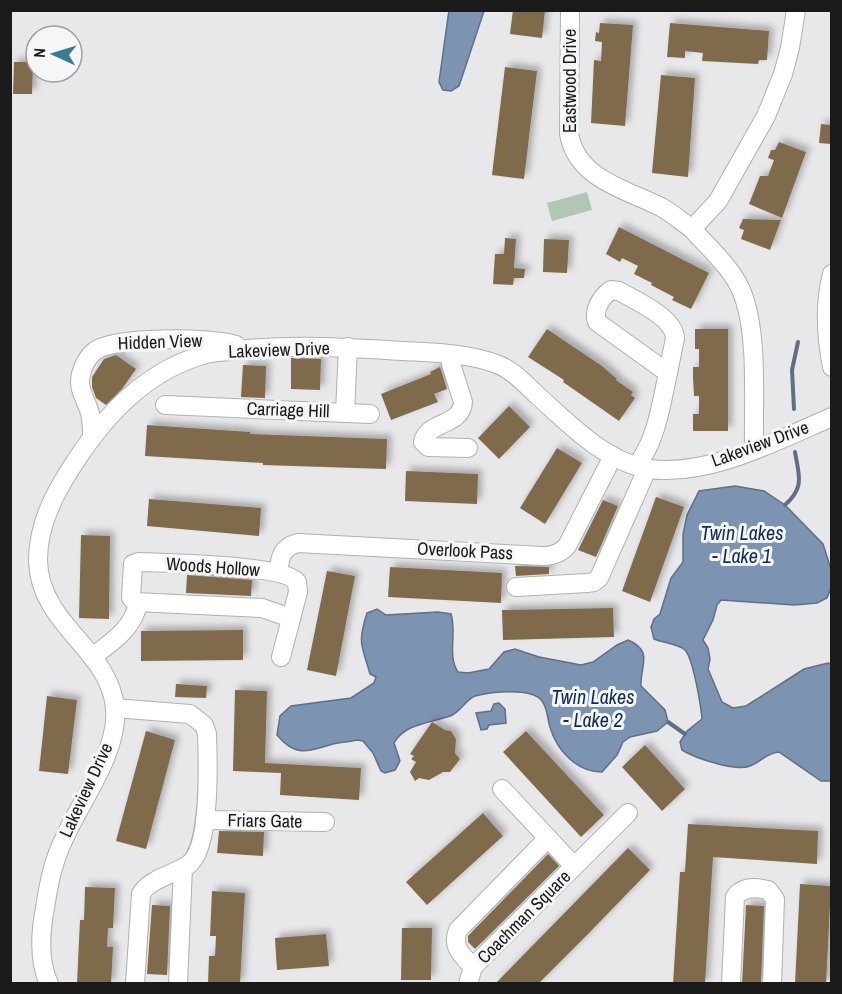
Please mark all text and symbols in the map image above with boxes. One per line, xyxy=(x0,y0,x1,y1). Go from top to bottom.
north arrow xyxy=(24,24,84,84)
street label: Eastwood Drive xyxy=(557,29,582,133)
text: N xyxy=(28,47,50,58)
street label: Hidden View xyxy=(117,328,203,355)
street label: Lakeview Drive xyxy=(228,335,330,364)
street label: Carriage Hill xyxy=(246,396,330,423)
street label: Lakeview Drive xyxy=(708,414,812,473)
water label: Twin Lakes - Lake 1 xyxy=(701,519,783,569)
street label: Overlook Pass xyxy=(416,536,514,565)
street label: Woods Hollow xyxy=(165,551,261,582)
water label: Twin Lakes - Lake 2 xyxy=(552,683,634,733)
street label: Lakeview Drive xyxy=(53,738,118,841)
street label: Friars Gate xyxy=(227,807,303,834)
street label: Coachman Square xyxy=(471,864,576,969)

